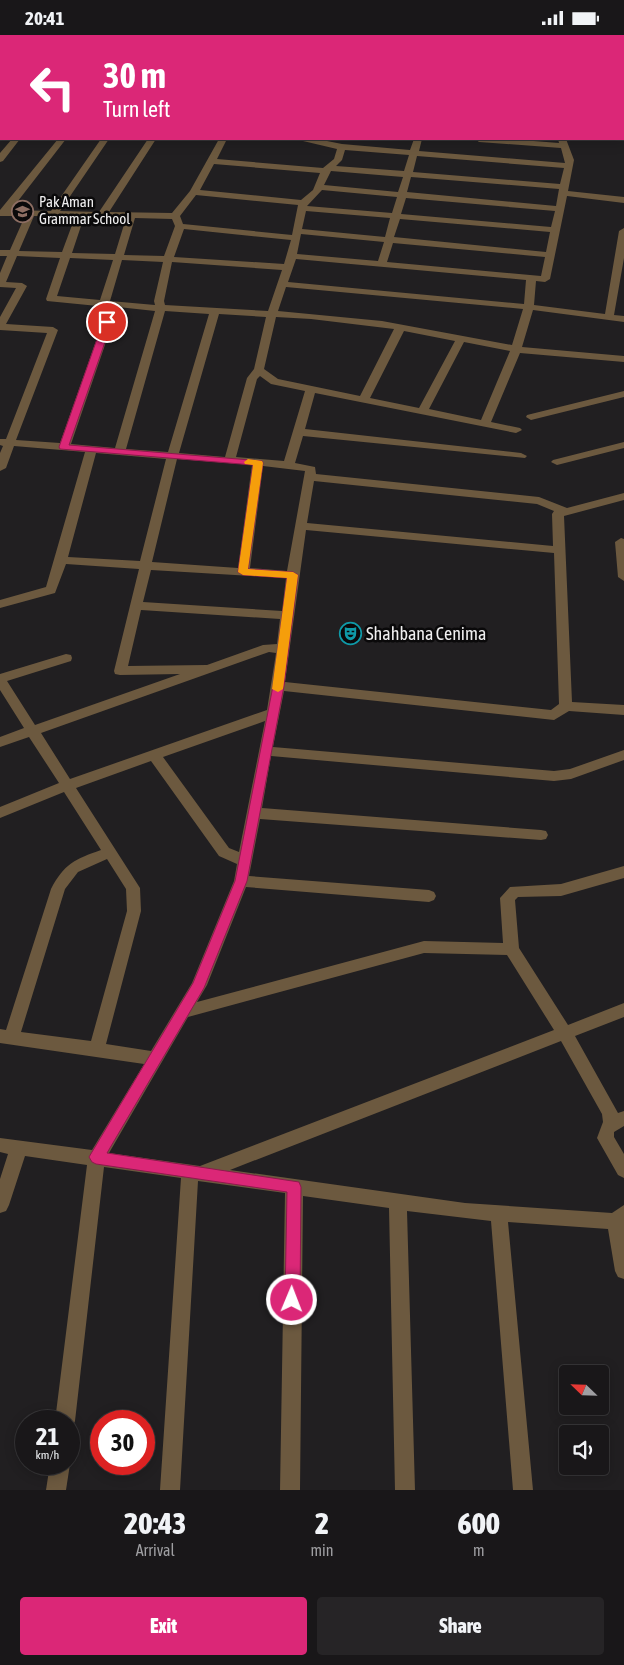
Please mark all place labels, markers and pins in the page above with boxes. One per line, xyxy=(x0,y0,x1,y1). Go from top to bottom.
place label: Pak Aman Grammar School xyxy=(39,193,130,227)
school or university icon: Pak Aman Grammar School xyxy=(11,199,35,223)
pin xyxy=(86,301,128,343)
theatre icon: Shahbana Cenima xyxy=(338,622,362,646)
place label: Shahbana Cenima xyxy=(366,623,486,644)

